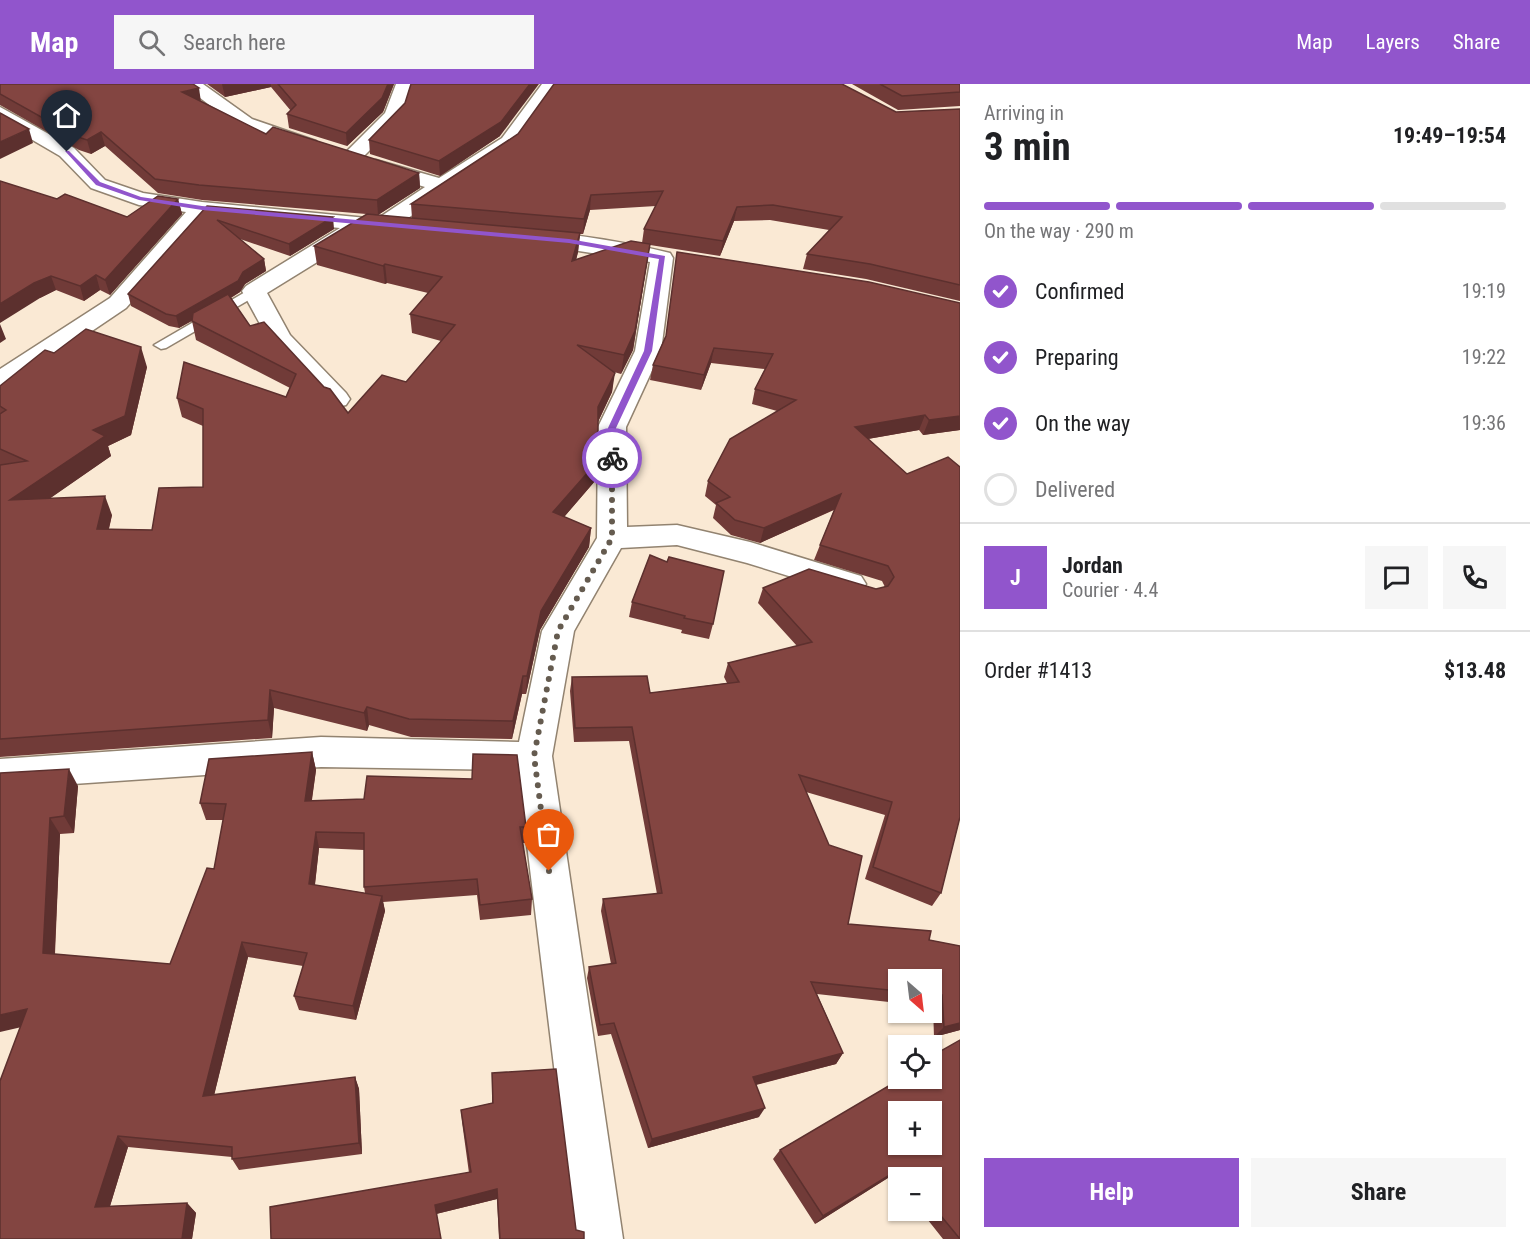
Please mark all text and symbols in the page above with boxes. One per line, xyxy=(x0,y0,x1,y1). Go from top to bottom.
search box xyxy=(114,15,534,69)
text: Map xyxy=(30,26,78,59)
icon: search xyxy=(135,26,168,59)
text: Search here xyxy=(183,30,286,55)
text: Map xyxy=(1296,30,1333,54)
text: Layers xyxy=(1366,30,1420,54)
text: Share xyxy=(1453,30,1500,54)
pin xyxy=(41,90,92,152)
icon: home xyxy=(50,99,83,132)
text: Arriving in xyxy=(984,101,1064,125)
text: 19:49–19:54 xyxy=(1393,123,1506,148)
text: 3 min xyxy=(984,124,1071,170)
text: On the way · 290 m xyxy=(984,219,1134,243)
icon: check xyxy=(984,275,1017,308)
text: Confirmed xyxy=(1035,279,1124,304)
text: 19:19 xyxy=(1462,279,1506,303)
icon: check xyxy=(984,341,1017,374)
text: Preparing xyxy=(1035,345,1119,370)
text: 19:22 xyxy=(1462,345,1506,369)
icon: check xyxy=(984,407,1017,440)
text: On the way xyxy=(1035,411,1130,436)
text: 19:36 xyxy=(1462,411,1506,435)
courier xyxy=(582,428,642,488)
icon: bike xyxy=(596,442,629,475)
text: Delivered xyxy=(1035,477,1115,502)
button: chat xyxy=(1365,546,1428,609)
button: phone xyxy=(1443,546,1506,609)
text: Jordan xyxy=(1062,553,1123,578)
text: J xyxy=(1010,565,1021,590)
text: Courier · 4.4 xyxy=(1062,578,1158,602)
text: Order #1413 xyxy=(984,658,1092,683)
text: $13.48 xyxy=(1444,658,1506,683)
pin xyxy=(523,809,574,871)
icon: bag xyxy=(532,818,565,851)
north arrow xyxy=(888,969,942,1023)
map controls xyxy=(888,969,942,1221)
button: locate xyxy=(888,1035,942,1089)
button: + xyxy=(888,1101,942,1155)
button: Help xyxy=(984,1158,1239,1227)
button: Share xyxy=(1251,1158,1506,1227)
button: − xyxy=(888,1167,942,1221)

